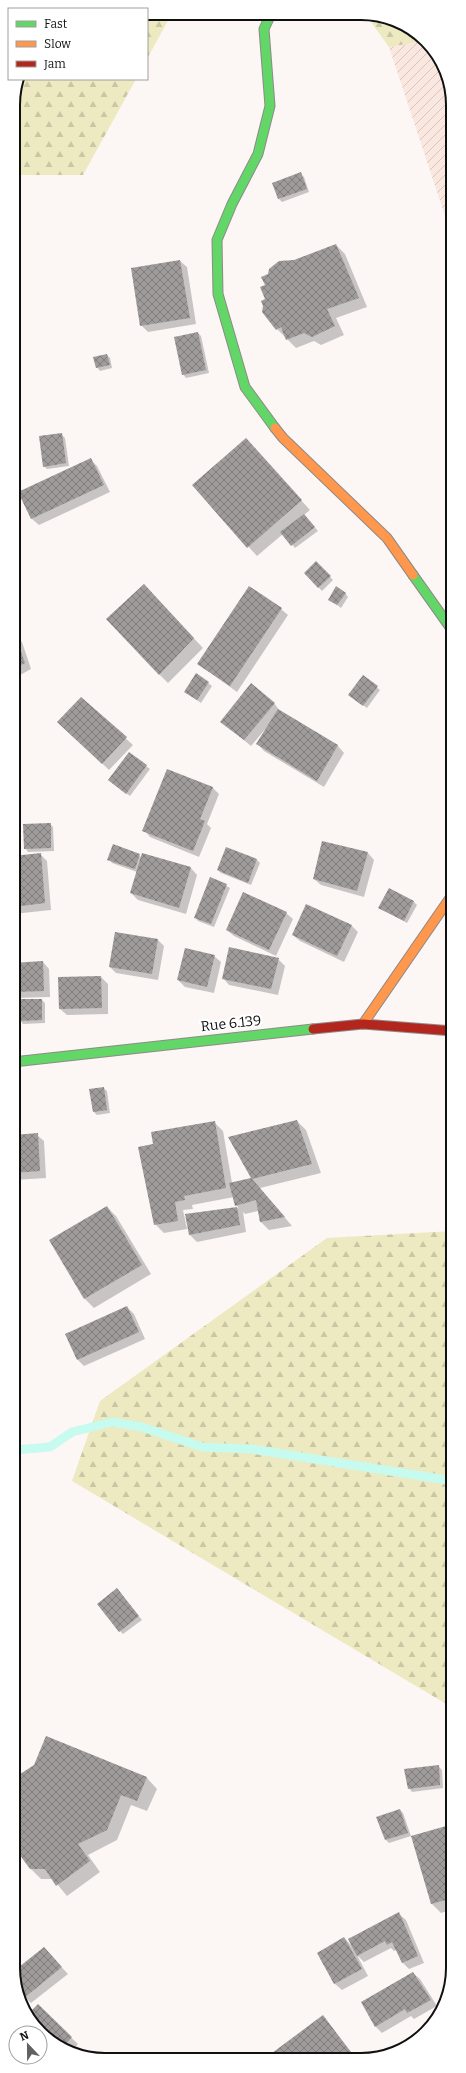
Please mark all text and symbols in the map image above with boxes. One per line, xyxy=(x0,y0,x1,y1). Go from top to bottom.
legend xyxy=(8,8,148,80)
text: Fast xyxy=(44,17,68,31)
text: Slow xyxy=(44,37,71,51)
text: Jam xyxy=(43,57,66,71)
street label: Rue 6.139 xyxy=(200,1012,262,1035)
north arrow xyxy=(8,2025,48,2065)
text: N xyxy=(18,2028,31,2044)

